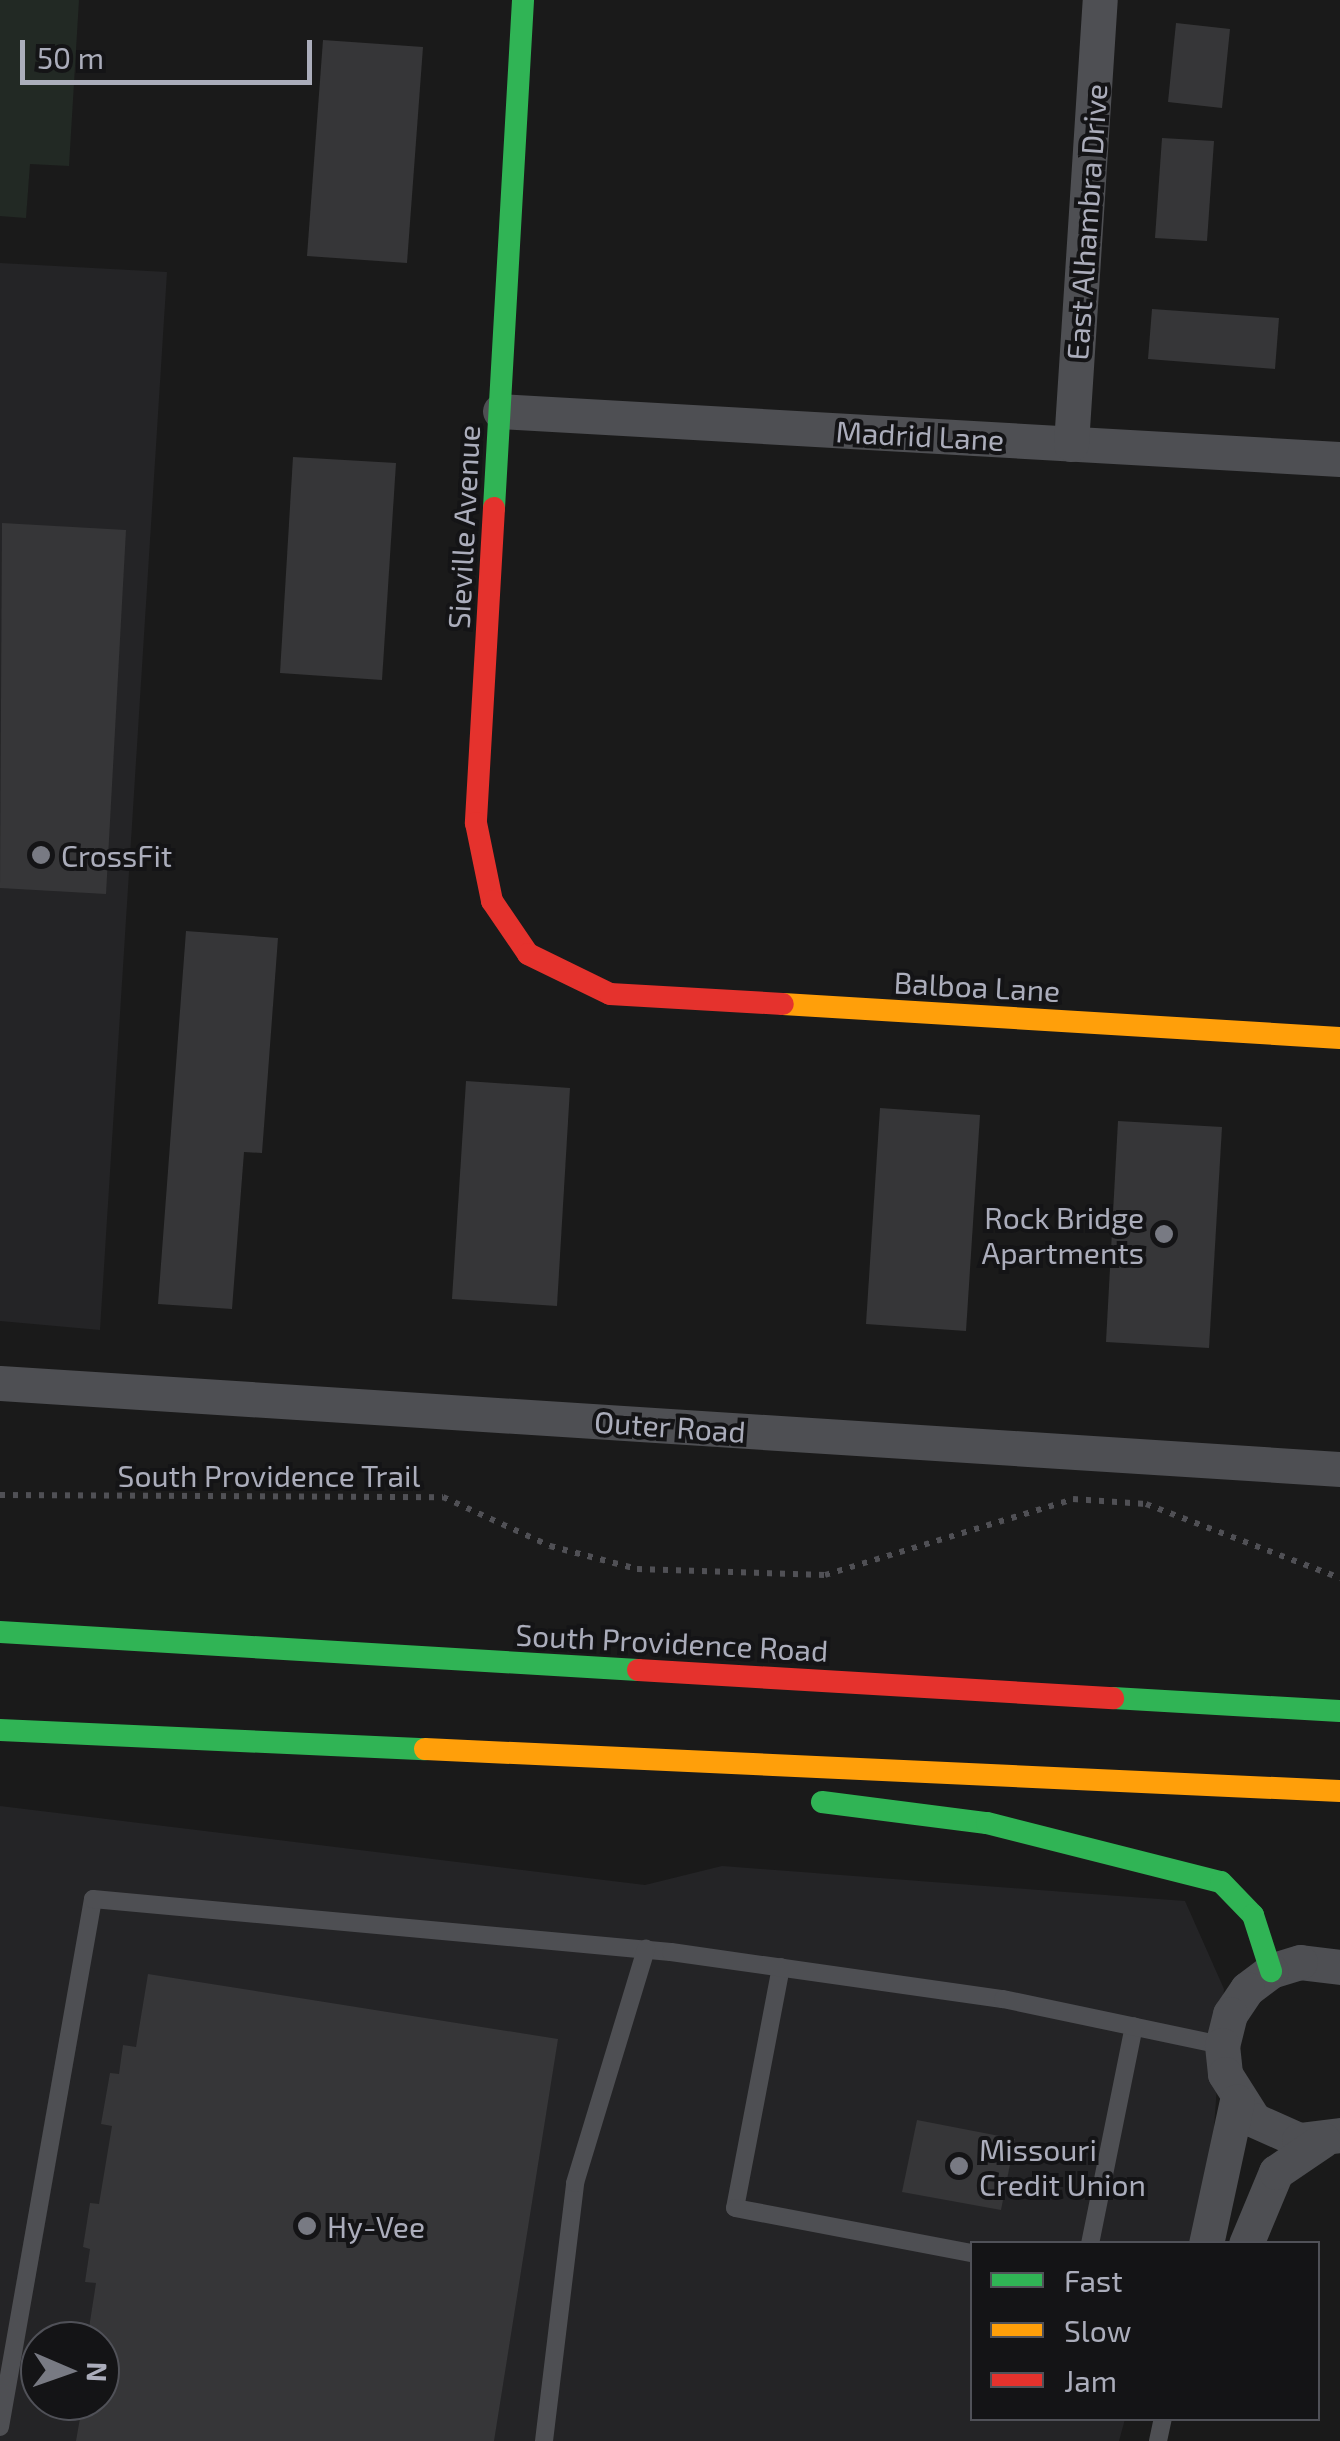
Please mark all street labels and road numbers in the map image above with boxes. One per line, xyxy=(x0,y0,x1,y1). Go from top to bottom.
street label: East Alhambra Drive xyxy=(1058,82,1114,362)
street label: Madrid Lane xyxy=(835,413,1005,457)
street label: Sieville Avenue xyxy=(440,424,486,630)
street label: Balboa Lane xyxy=(893,964,1061,1008)
street label: Outer Road xyxy=(593,1403,747,1449)
street label: South Providence Trail xyxy=(117,1457,421,1493)
street label: South Providence Road xyxy=(515,1616,829,1668)

